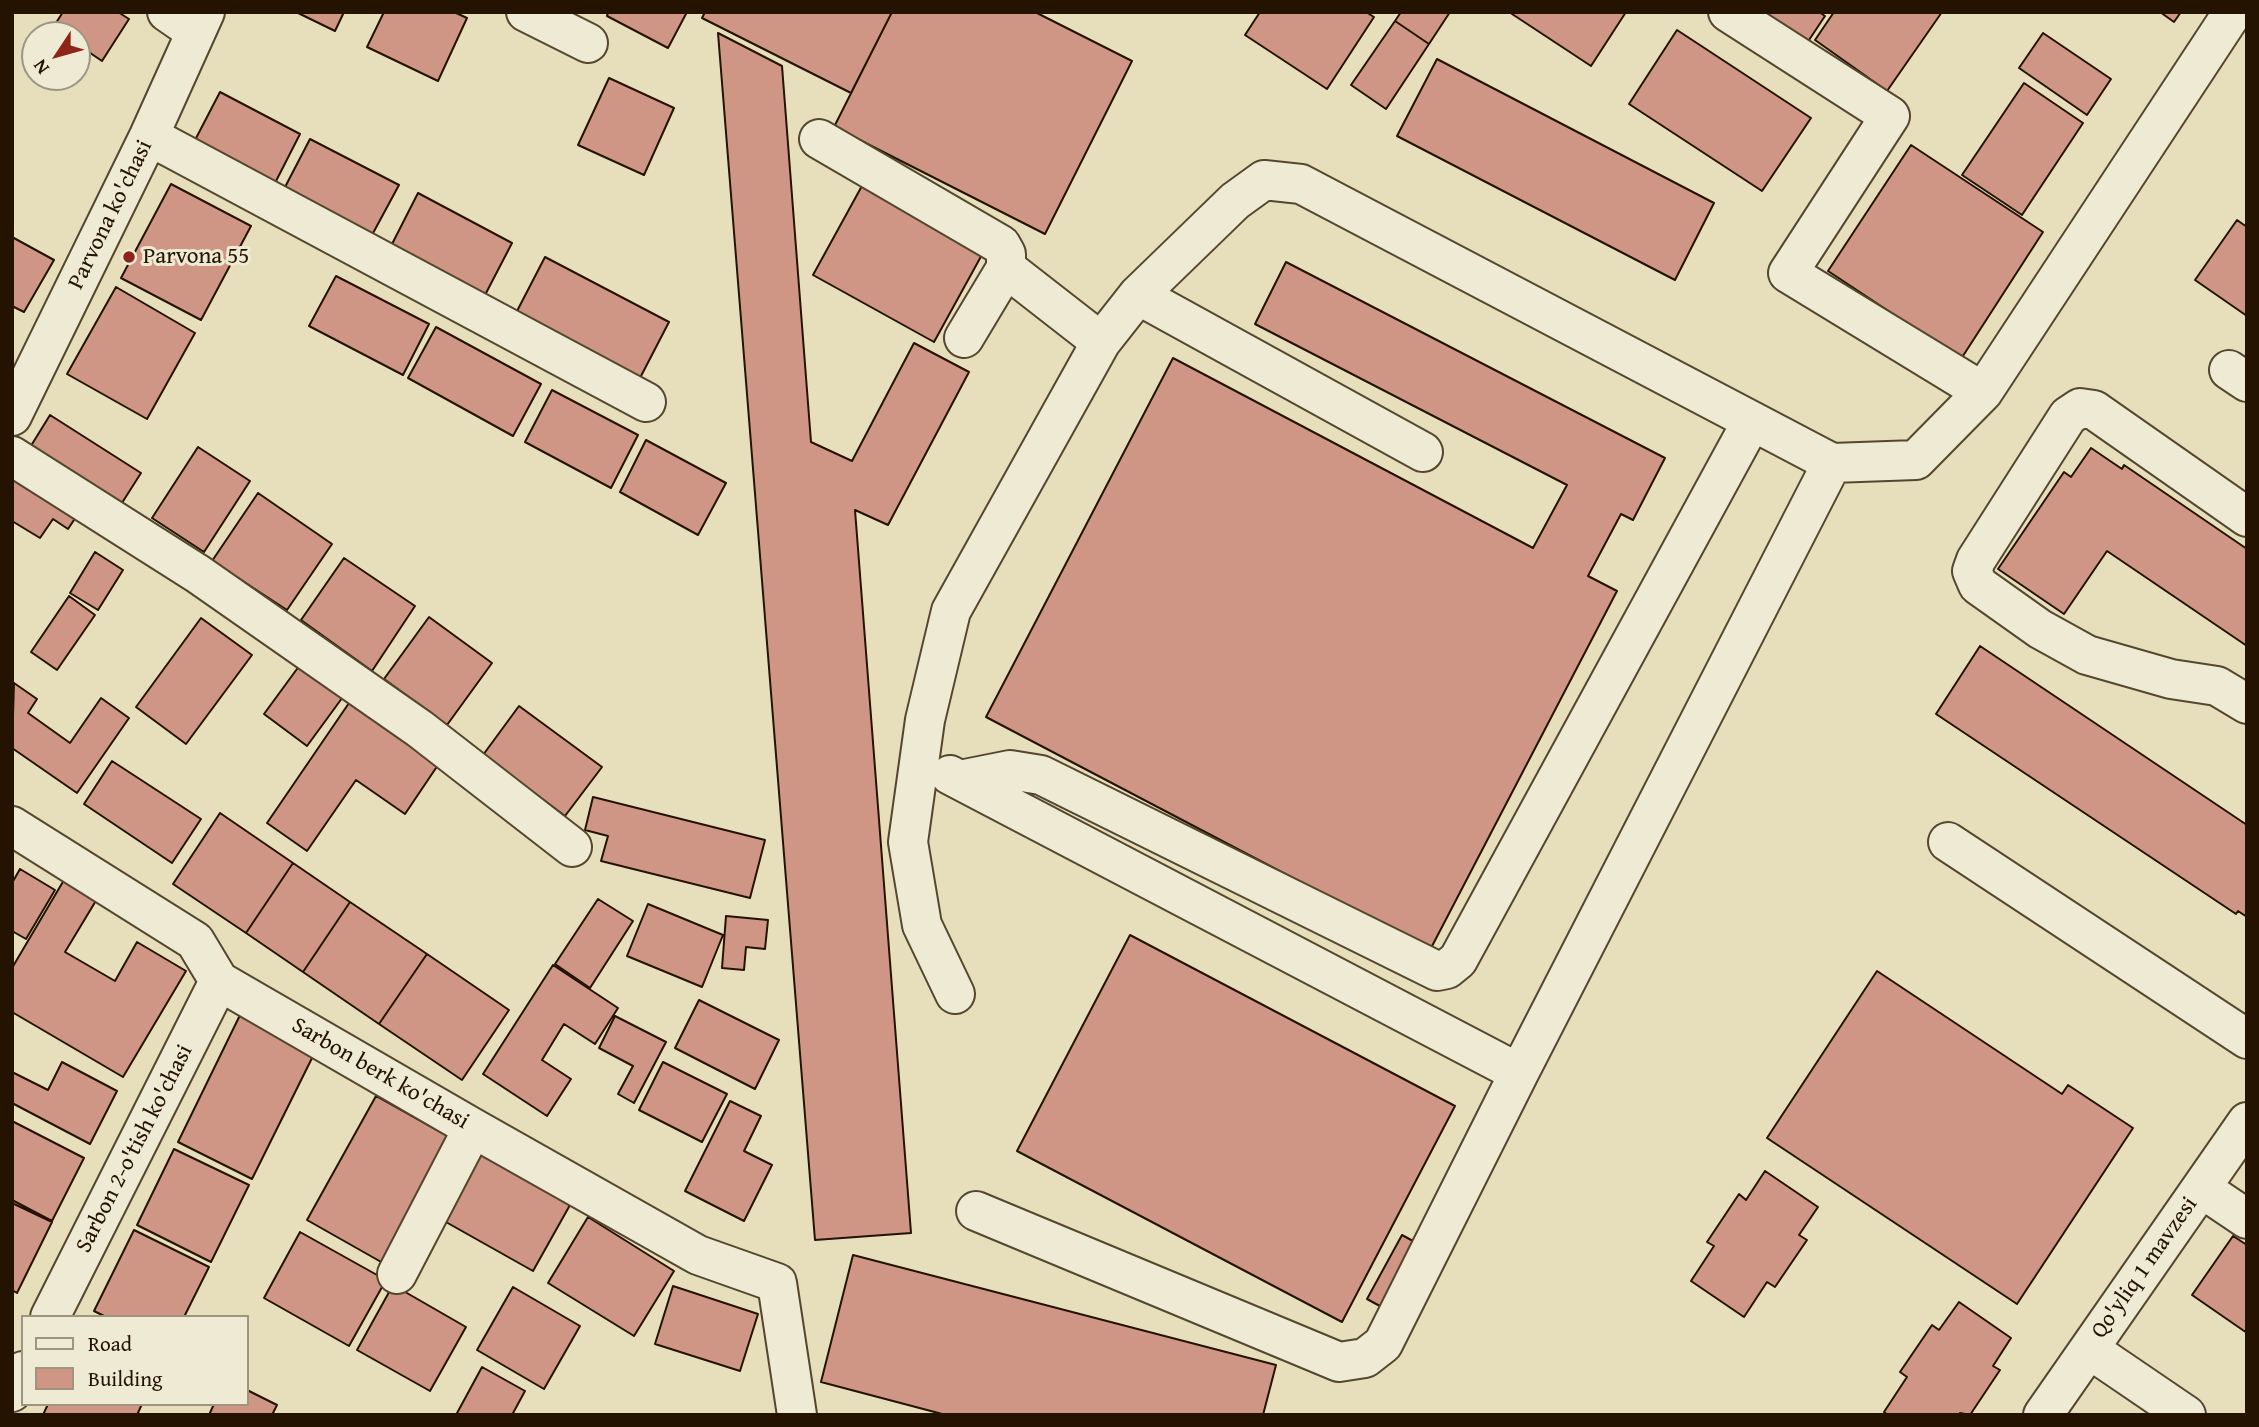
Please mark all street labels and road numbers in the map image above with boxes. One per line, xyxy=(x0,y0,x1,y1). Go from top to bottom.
street label: Parvona ko'chasi xyxy=(63,136,159,294)
street label: Sarbon berk ko'chasi xyxy=(286,1012,474,1136)
street label: Sarbon 2-o'tish ko'chasi xyxy=(71,1040,199,1258)
street label: Qo'yliq 1 mavzesi xyxy=(2086,1192,2204,1344)

